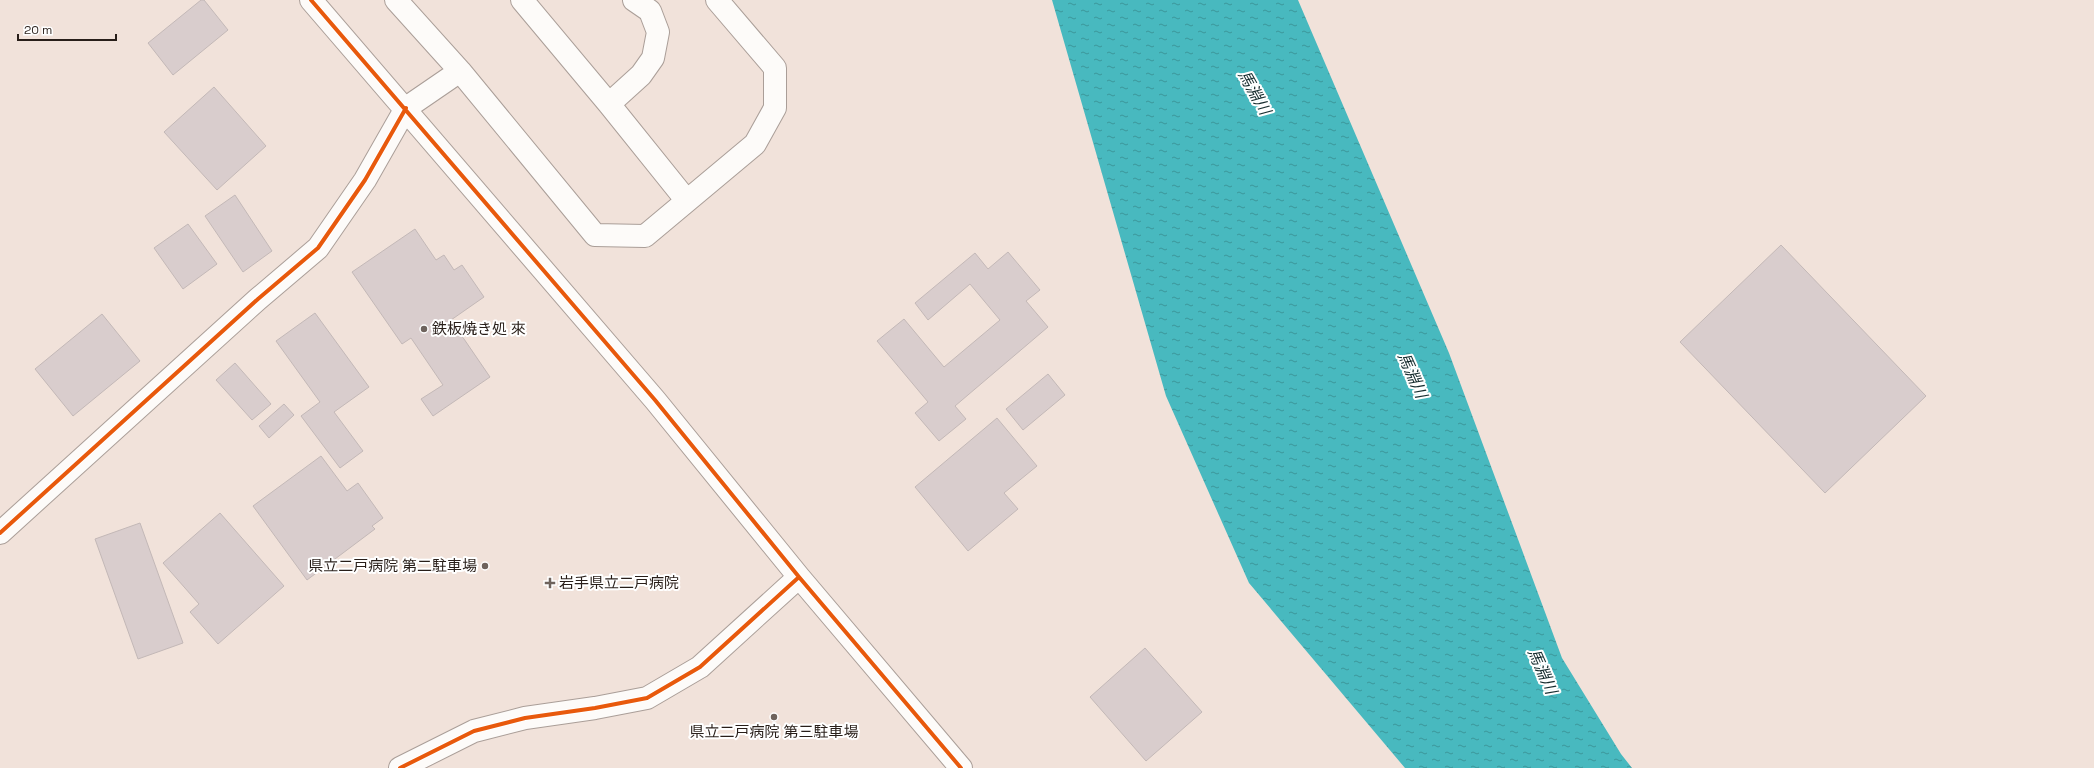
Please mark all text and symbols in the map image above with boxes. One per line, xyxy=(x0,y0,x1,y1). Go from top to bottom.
scale bar xyxy=(18,16,116,42)
text: 20 m xyxy=(24,22,52,38)
water label: 馬淵川 xyxy=(1234,66,1276,120)
place label: 鉄板焼き処 來 xyxy=(432,319,526,338)
marker: 鉄板焼き処 來 xyxy=(419,324,429,334)
water label: 馬淵川 xyxy=(1393,349,1433,403)
place label: 県立二戸病院 第二駐車場 xyxy=(308,556,477,575)
marker: 県立二戸病院 第二駐車場 xyxy=(480,561,490,571)
place label: 岩手県立二戸病院 xyxy=(559,573,679,592)
marker: 岩手県立二戸病院 xyxy=(544,577,556,589)
water label: 馬淵川 xyxy=(1523,645,1563,699)
marker: 県立二戸病院 第三駐車場 xyxy=(769,712,779,722)
place label: 県立二戸病院 第三駐車場 xyxy=(690,722,858,741)

